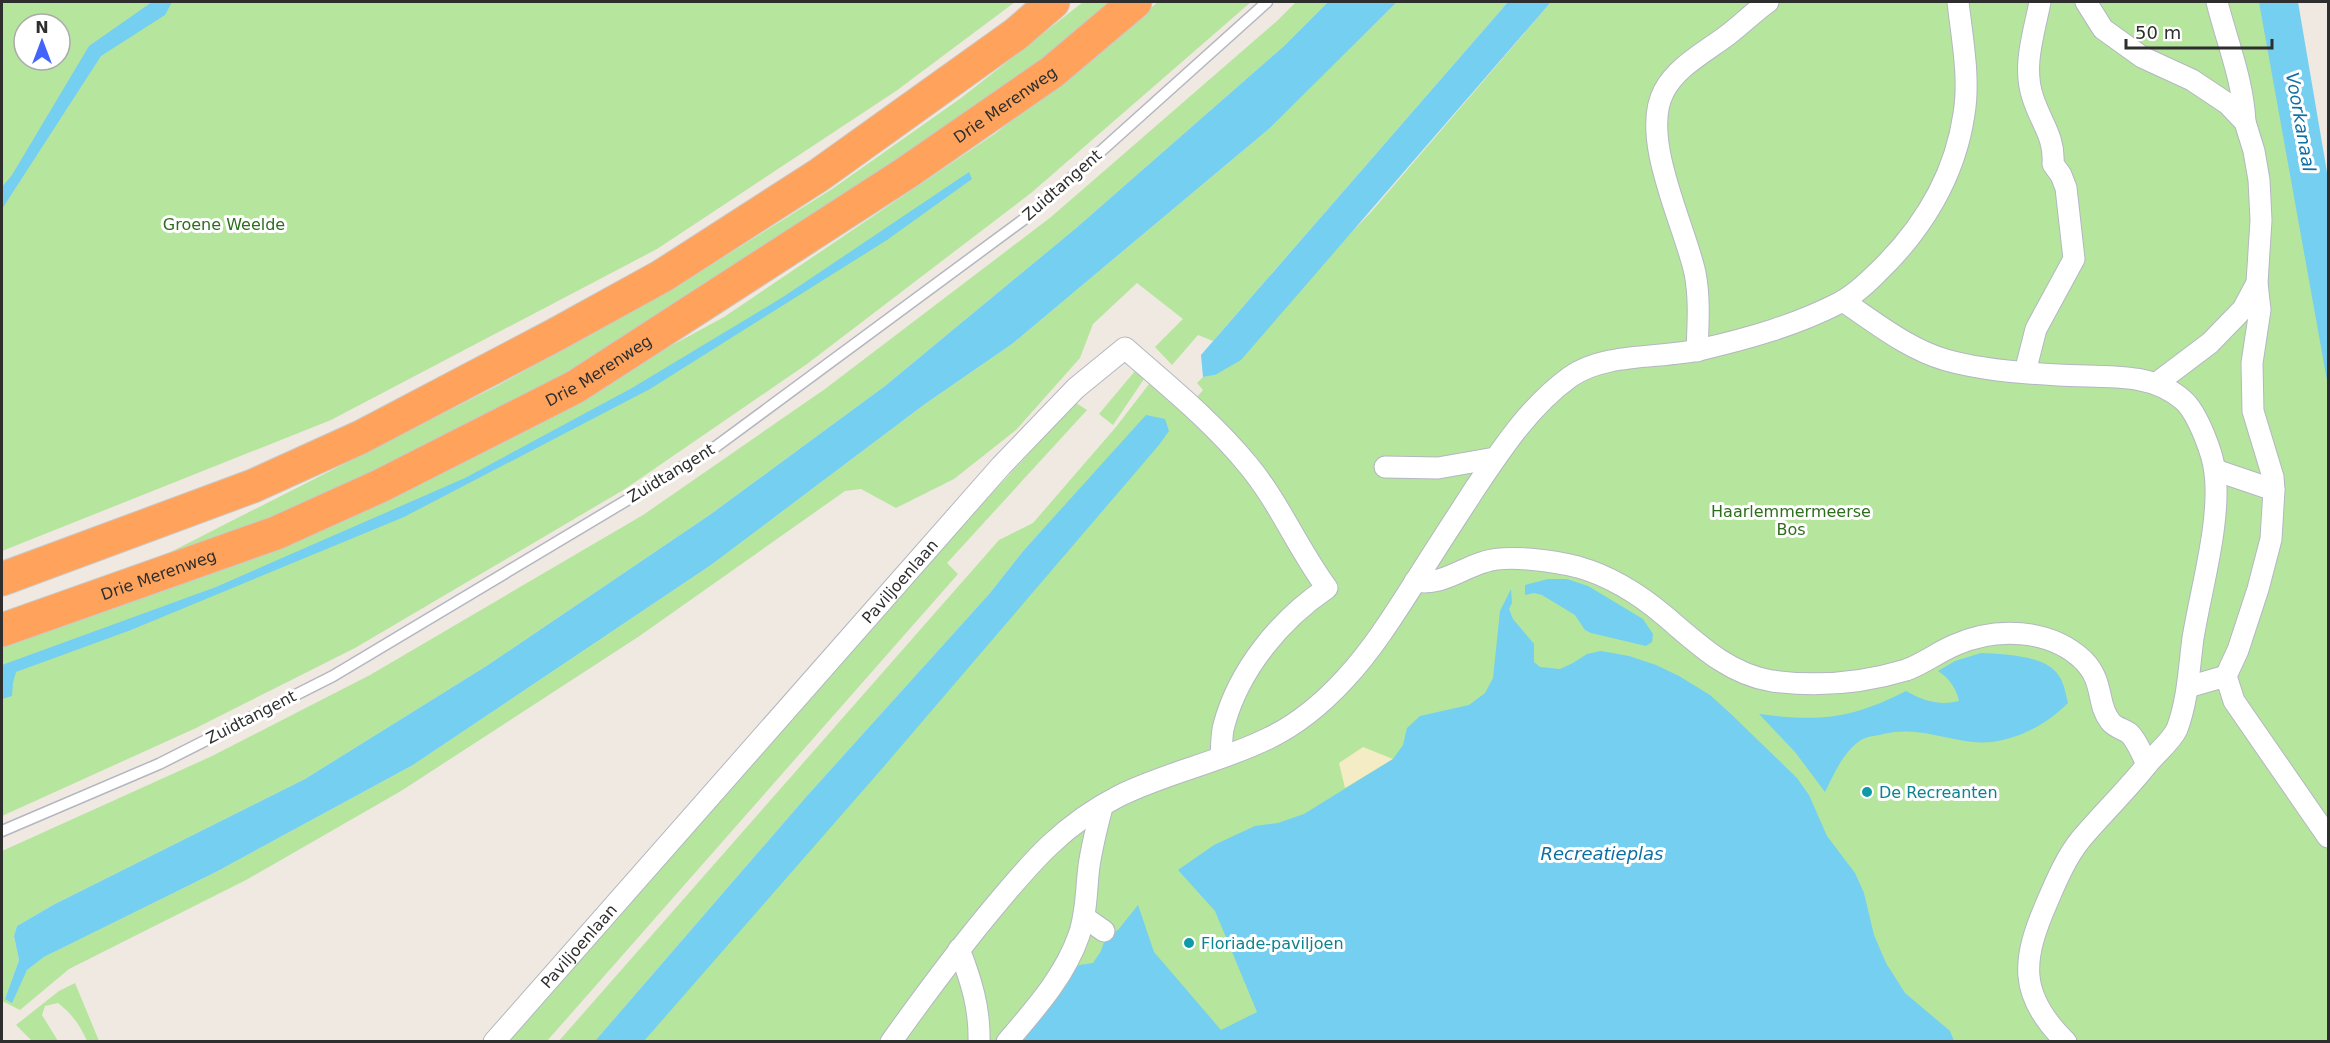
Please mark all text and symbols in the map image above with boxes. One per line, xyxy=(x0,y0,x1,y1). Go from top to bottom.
north arrow xyxy=(12,12,72,72)
scale bar xyxy=(2126,12,2272,50)
text: N xyxy=(35,18,49,37)
text: 50 m xyxy=(2135,22,2181,43)
street label: Drie Merenweg xyxy=(950,62,1060,147)
water label: Voorkanaal xyxy=(2282,71,2320,173)
street label: Zuidtangent xyxy=(1019,146,1105,224)
park label: Groene Weelde xyxy=(163,215,285,234)
street label: Drie Merenweg xyxy=(542,331,655,410)
street label: Zuidtangent xyxy=(624,440,718,506)
park label: Haarlemmermeerse Bos xyxy=(1711,502,1871,539)
street label: Paviljoenlaan xyxy=(858,535,942,627)
street label: Drie Merenweg xyxy=(98,545,219,604)
street label: Zuidtangent xyxy=(203,686,299,748)
place label: De Recreanten xyxy=(1879,783,1998,802)
marker: De Recreanten xyxy=(1860,785,1874,799)
water label: Recreatieplas xyxy=(1541,843,1663,864)
street label: Paviljoenlaan xyxy=(537,900,621,992)
place label: Floriade-paviljoen xyxy=(1201,934,1344,953)
marker: Floriade-paviljoen xyxy=(1182,936,1196,950)

